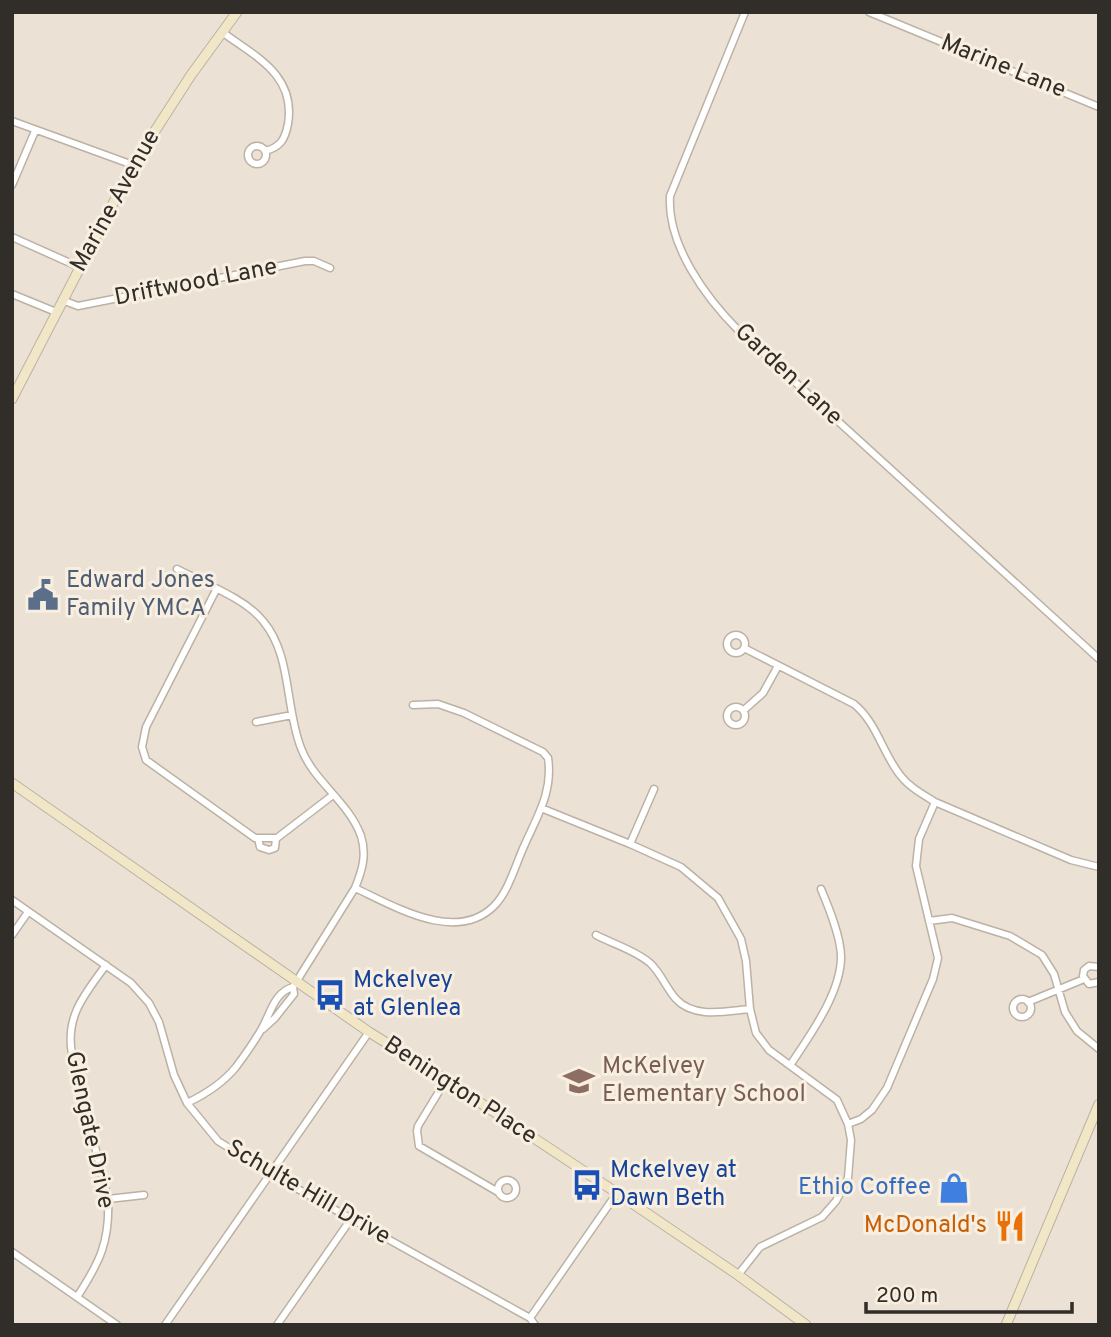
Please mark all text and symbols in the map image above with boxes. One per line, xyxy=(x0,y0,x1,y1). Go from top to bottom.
street label: Marine Lane xyxy=(936,28,1070,106)
street label: Marine Avenue xyxy=(64,124,168,278)
street label: Driftwood Lane xyxy=(112,253,280,313)
street label: Garden Lane xyxy=(728,317,848,433)
place label: Edward Jones Family YMCA xyxy=(66,566,215,624)
public building icon: Edward Jones Family YMCA xyxy=(26,578,60,612)
place label: Mckelvey at Glenlea xyxy=(353,966,461,1024)
bus stop icon: Mckelvey at Glenlea xyxy=(313,978,347,1012)
street label: Benington Place xyxy=(378,1030,542,1152)
street label: Glengate Drive xyxy=(58,1049,120,1211)
place label: McKelvey Elementary School xyxy=(602,1052,806,1110)
school or university icon: McKelvey Elementary School xyxy=(562,1064,596,1098)
street label: Schulte Hill Drive xyxy=(221,1134,395,1252)
place label: Mckelvey at Dawn Beth xyxy=(610,1156,737,1214)
bus stop icon: Mckelvey at Dawn Beth xyxy=(570,1168,604,1202)
shop icon: Ethio Coffee xyxy=(937,1171,971,1205)
place label: Ethio Coffee xyxy=(798,1173,931,1203)
restaurant icon: McDonald's xyxy=(993,1209,1027,1243)
place label: McDonald's xyxy=(864,1211,987,1241)
scale bar xyxy=(866,1270,1072,1314)
text: 200 m xyxy=(876,1283,938,1310)

